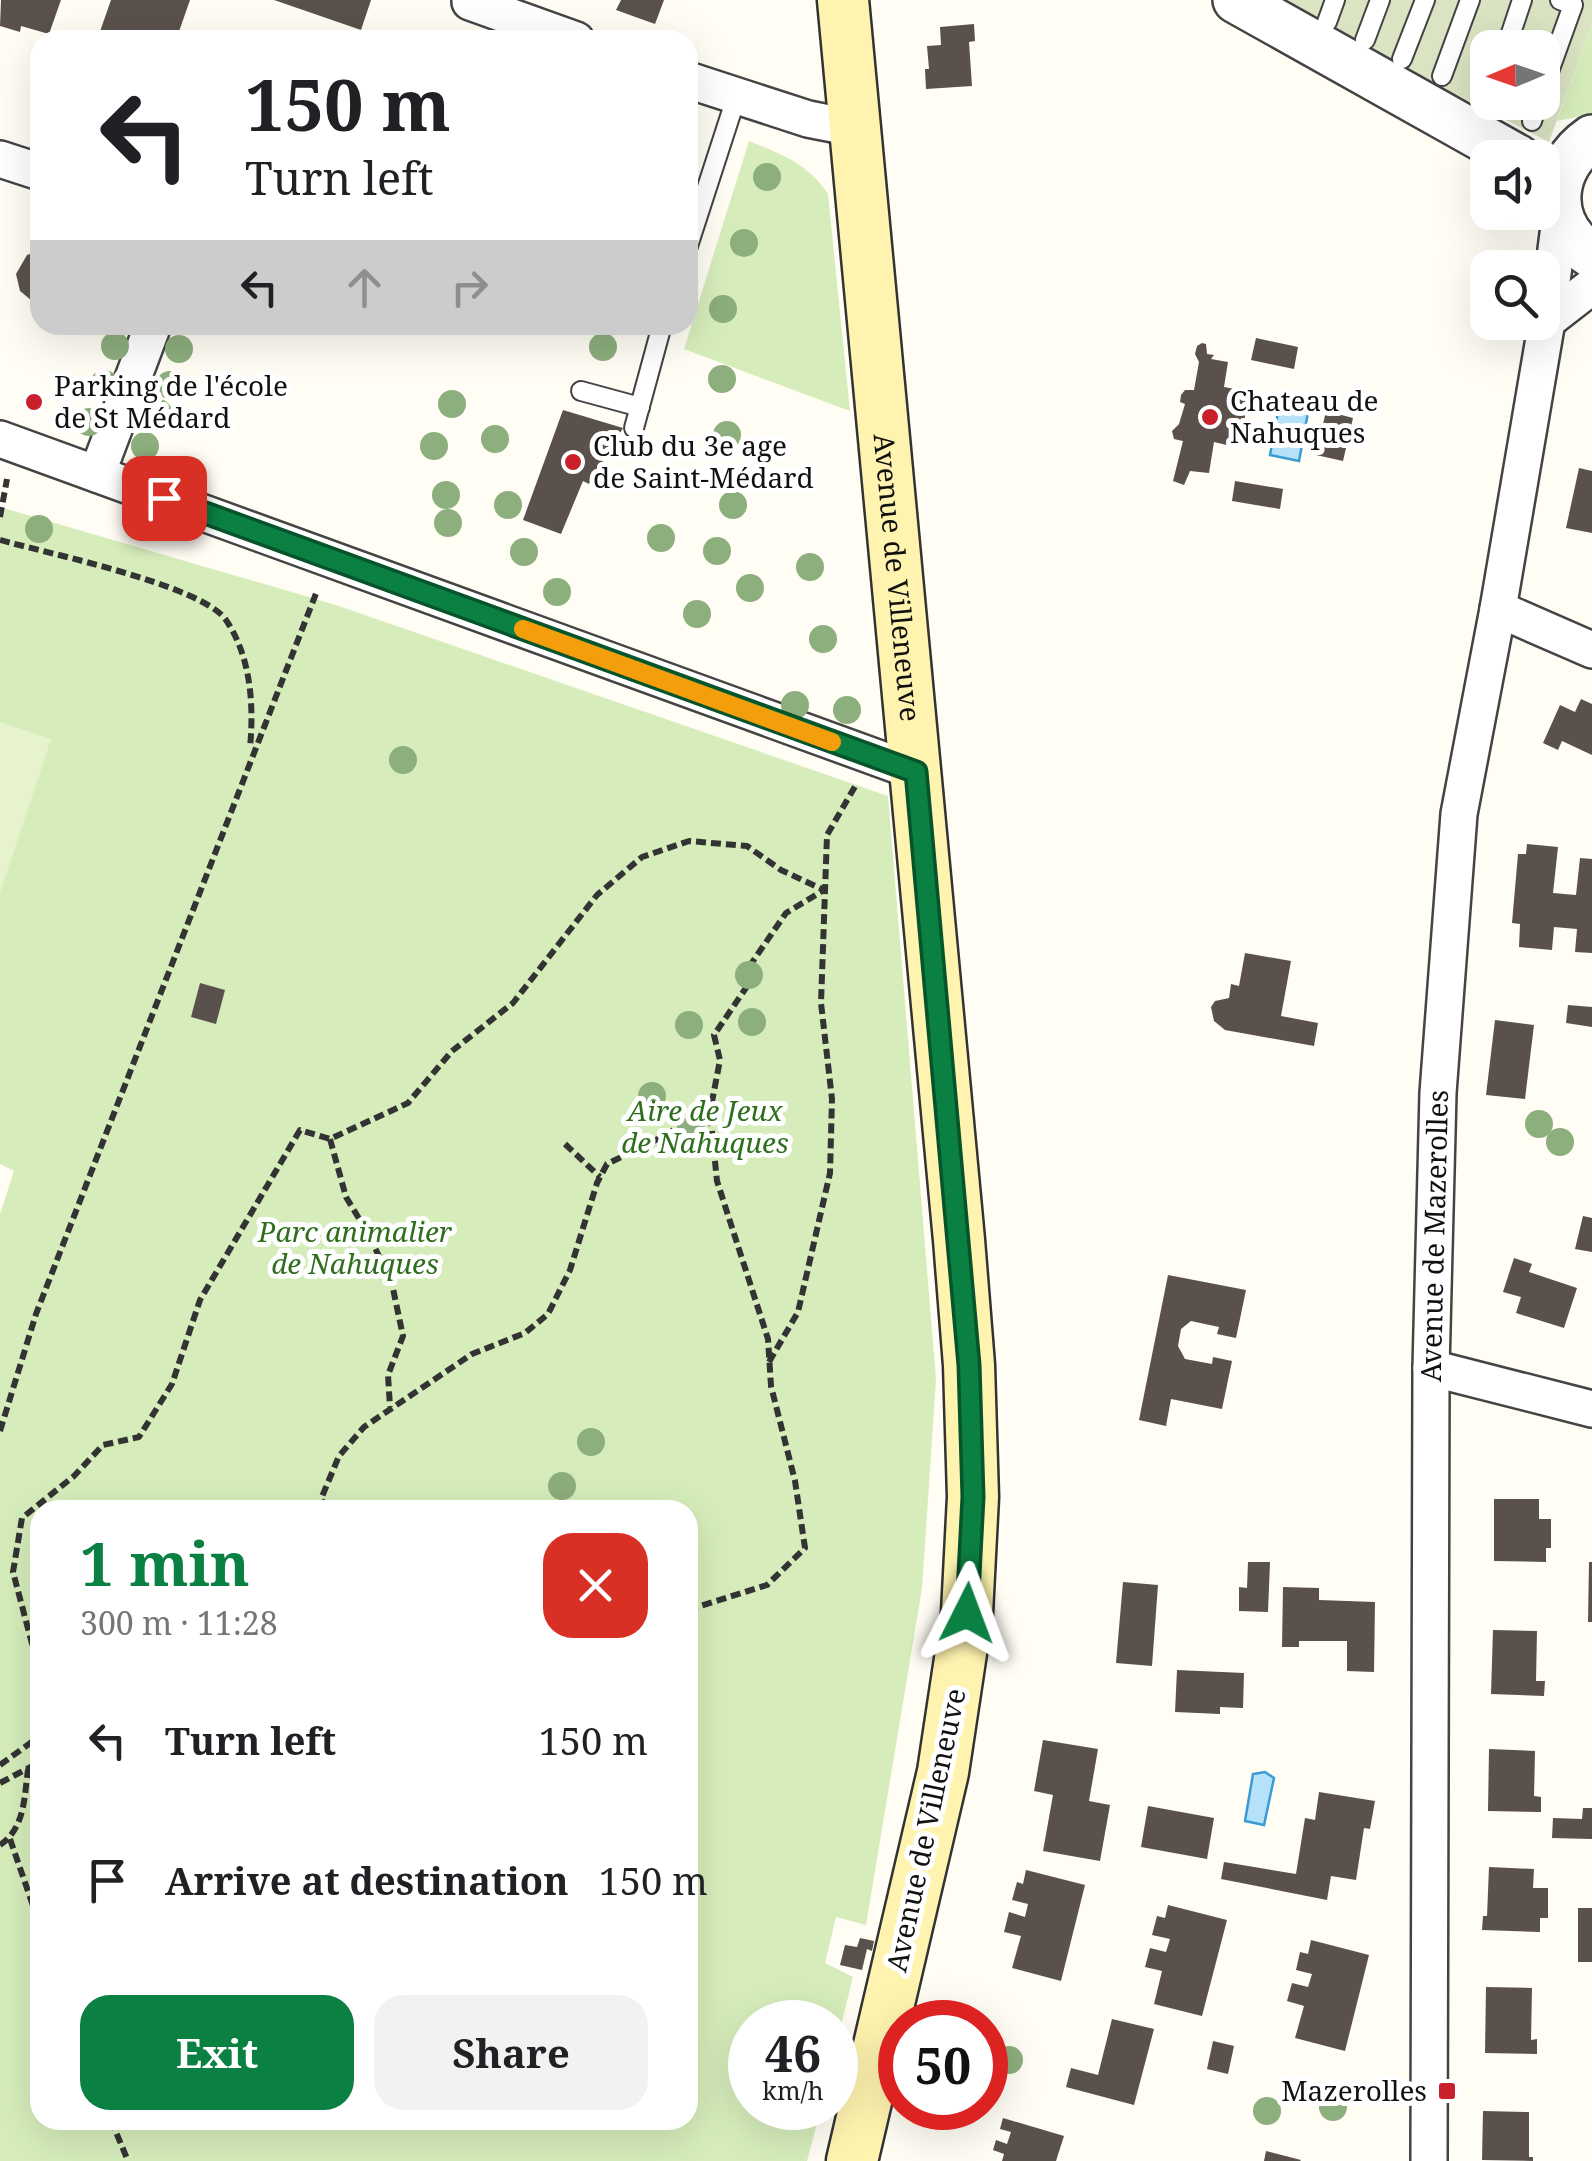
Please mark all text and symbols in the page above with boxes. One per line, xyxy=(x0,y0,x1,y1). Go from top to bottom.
north arrow xyxy=(1470,30,1560,120)
map controls xyxy=(1470,30,1560,340)
text: 150 m xyxy=(245,56,451,152)
icon: left xyxy=(80,70,210,200)
button: sound xyxy=(1470,140,1560,230)
text: Turn left xyxy=(245,147,434,208)
button: search xyxy=(1470,250,1560,340)
icon: left xyxy=(232,260,287,315)
icon: ahead xyxy=(337,260,392,315)
icon: right xyxy=(442,260,497,315)
place label: Parking de l'école de St Médard xyxy=(54,366,288,436)
place label: Chateau de Nahuques xyxy=(1230,381,1379,451)
marker: Parking de l'école de St Médard xyxy=(23,391,45,413)
marker: Chateau de Nahuques xyxy=(1199,406,1221,428)
place label: Club du 3e age de Saint-Médard xyxy=(593,426,814,496)
street label: Avenue de Villeneuve xyxy=(866,432,930,723)
marker: Club du 3e age de Saint-Médard xyxy=(562,451,584,473)
pin xyxy=(122,456,207,541)
icon: arrive xyxy=(137,471,192,526)
street label: Avenue de Mazerolles xyxy=(1411,1089,1456,1382)
park label: Aire de Jeux de Nahuques xyxy=(621,1091,789,1161)
park label: Parc animalier de Nahuques xyxy=(257,1212,453,1282)
text: 1 min xyxy=(80,1522,250,1604)
button: close xyxy=(543,1533,648,1638)
position arrow xyxy=(915,1561,1019,1665)
text: 300 m · 11:28 xyxy=(80,1601,278,1644)
street label: Avenue de Villeneuve xyxy=(876,1684,974,1975)
icon: left xyxy=(80,1713,135,1768)
text: Turn left xyxy=(165,1714,336,1766)
text: 150 m xyxy=(538,1714,648,1766)
icon: arrive xyxy=(80,1853,135,1908)
text: Arrive at destination xyxy=(165,1854,569,1906)
text: 150 m xyxy=(599,1854,708,1906)
button: Exit xyxy=(80,1995,354,2110)
button: Share xyxy=(374,1995,648,2110)
speed limit sign: 50 xyxy=(878,2000,1008,2130)
text: 46 xyxy=(765,2019,821,2087)
place label: Mazerolles xyxy=(1281,2071,1427,2109)
text: km/h xyxy=(762,2073,824,2107)
marker: Mazerolles xyxy=(1436,2080,1458,2102)

